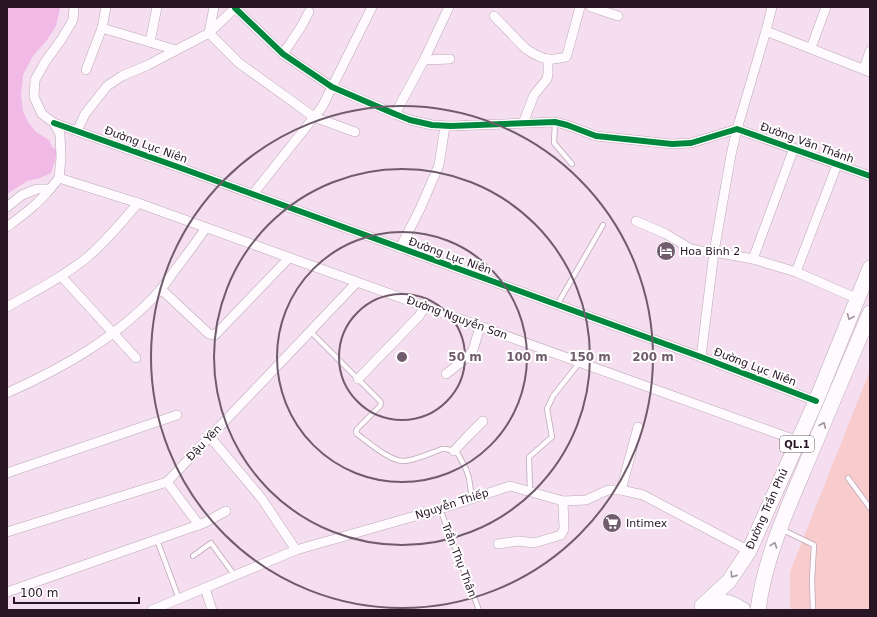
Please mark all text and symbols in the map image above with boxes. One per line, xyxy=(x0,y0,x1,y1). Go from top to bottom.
street label: Đường Văn Thánh xyxy=(758,120,856,166)
street label: Đường Lục Niên xyxy=(103,124,189,166)
street label: Đường Lục Niên xyxy=(407,235,493,277)
hotel icon: Hoa Binh 2 xyxy=(655,240,677,262)
place label: Hoa Binh 2 xyxy=(680,245,740,258)
street label: Đường Nguyễn Sơn xyxy=(405,294,509,342)
one-way arrow xyxy=(847,314,855,321)
street label: Đường Lục Niên xyxy=(712,345,798,389)
centre of rings xyxy=(395,350,409,364)
text: 50 m xyxy=(448,350,482,364)
text: 100 m xyxy=(506,350,548,364)
text: 150 m xyxy=(569,350,611,364)
text: 200 m xyxy=(632,350,674,364)
one-way arrow xyxy=(818,421,826,429)
street label: Đậu Yên xyxy=(184,422,224,464)
road number: QL.1 xyxy=(780,436,814,452)
street label: Đường Trần Phú xyxy=(743,467,791,551)
street label: Nguyễn Thiếp xyxy=(414,486,490,522)
supermarket icon: Intimex xyxy=(601,512,623,534)
place label: Intimex xyxy=(626,517,668,530)
street label: Trần Thụ Thân xyxy=(439,520,479,599)
one-way arrow xyxy=(769,542,777,549)
one-way arrow xyxy=(731,571,738,578)
scale bar xyxy=(14,579,139,605)
text: 100 m xyxy=(20,586,58,600)

